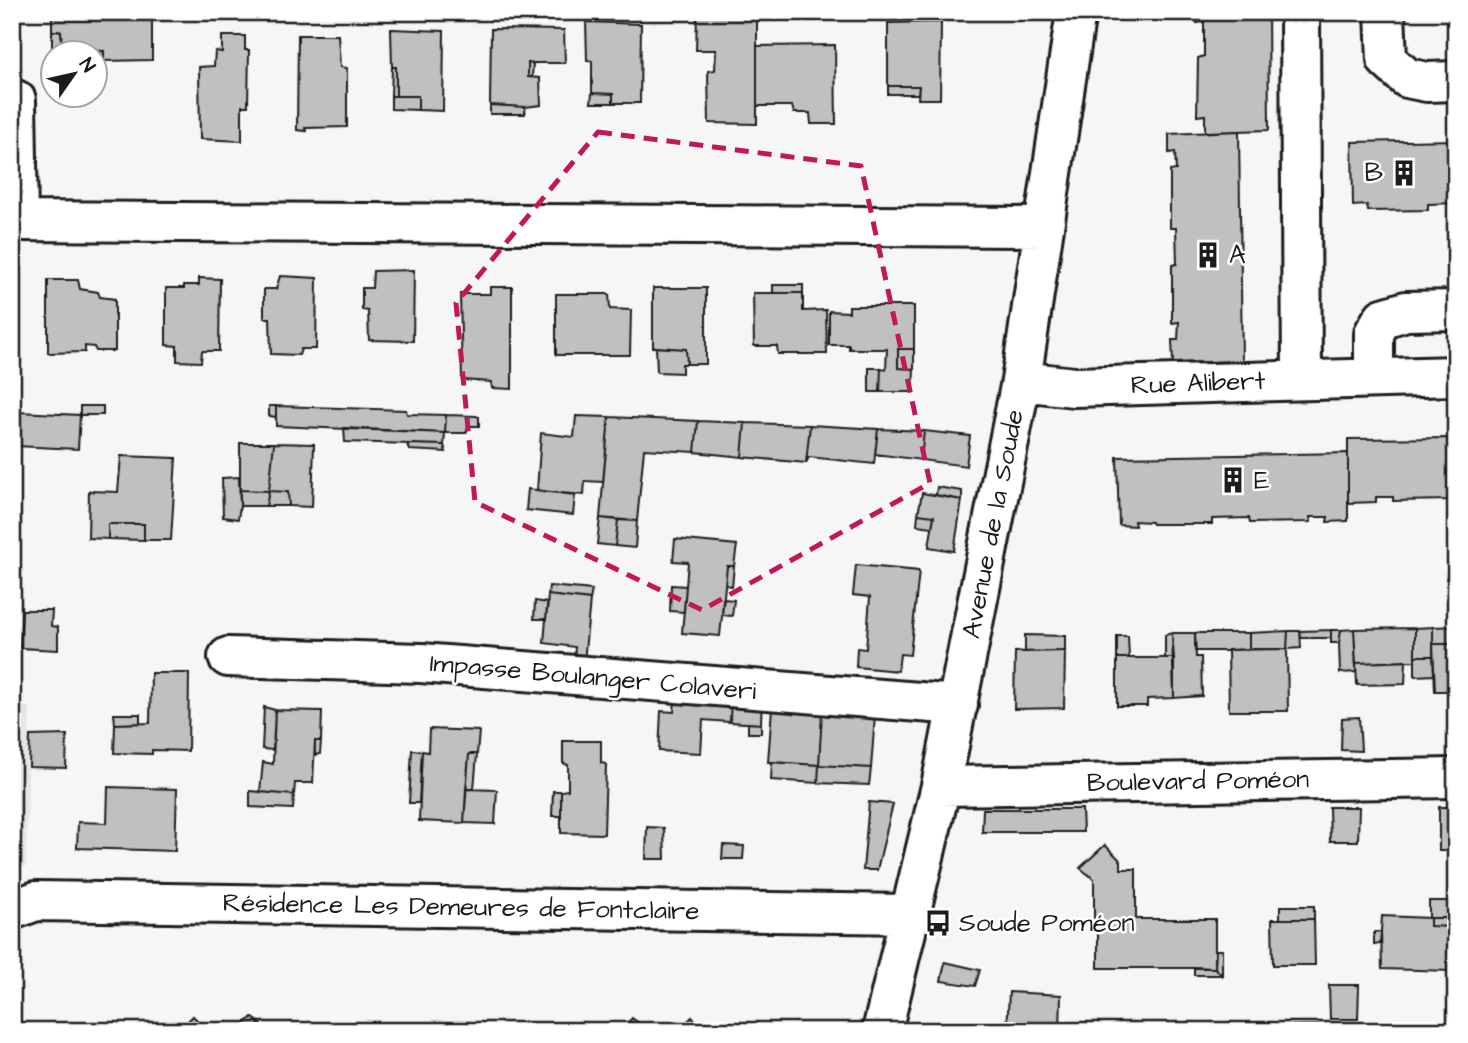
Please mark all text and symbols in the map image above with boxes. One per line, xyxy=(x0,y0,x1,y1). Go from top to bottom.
north arrow xyxy=(38,38,108,108)
text: N xyxy=(72,53,101,78)
place label: B xyxy=(1365,155,1383,191)
building icon: B xyxy=(1389,158,1419,188)
place label: A xyxy=(1229,237,1246,273)
building icon: A xyxy=(1193,240,1223,270)
street label: Rue Alibert xyxy=(1130,363,1266,403)
street label: Avenue de la Soude xyxy=(953,407,1033,641)
place label: E xyxy=(1254,462,1269,498)
building icon: E xyxy=(1218,465,1248,495)
street label: Impasse Boulanger Colaveri xyxy=(428,645,758,711)
street label: Boulevard Poméon xyxy=(1086,761,1310,801)
street label: Résidence Les Demeures de Fontclaire xyxy=(222,885,700,929)
place label: Soude Poméon xyxy=(959,905,1134,941)
bus stop icon: Soude Poméon xyxy=(923,908,953,938)

